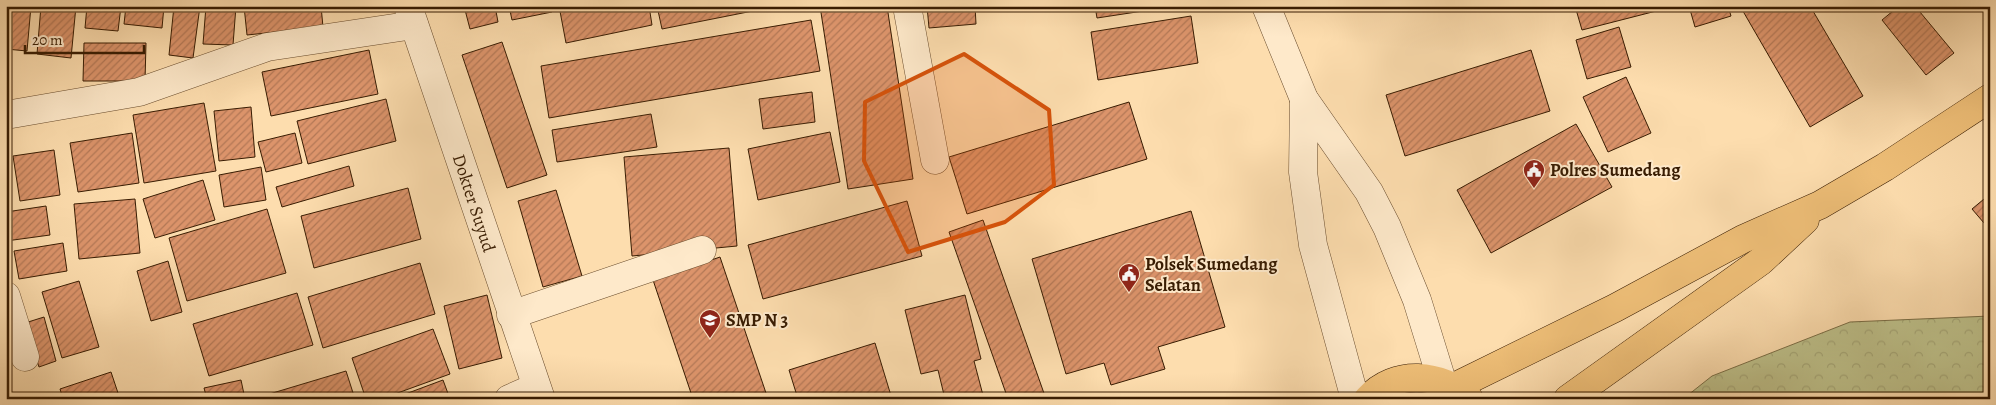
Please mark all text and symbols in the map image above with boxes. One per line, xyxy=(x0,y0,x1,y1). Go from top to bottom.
scale bar xyxy=(25,22,144,54)
text: 20 m xyxy=(32,30,63,50)
street label: Dokter Suyud xyxy=(447,151,501,255)
public building icon: Polres Sumedang xyxy=(1522,158,1546,189)
place label: Polres Sumedang xyxy=(1550,158,1681,182)
place label: Polsek Sumedang Selatan xyxy=(1145,252,1278,297)
public building icon: Polsek Sumedang Selatan xyxy=(1117,262,1141,293)
school or university icon: SMP N 3 xyxy=(698,308,722,339)
place label: SMP N 3 xyxy=(726,308,789,332)

